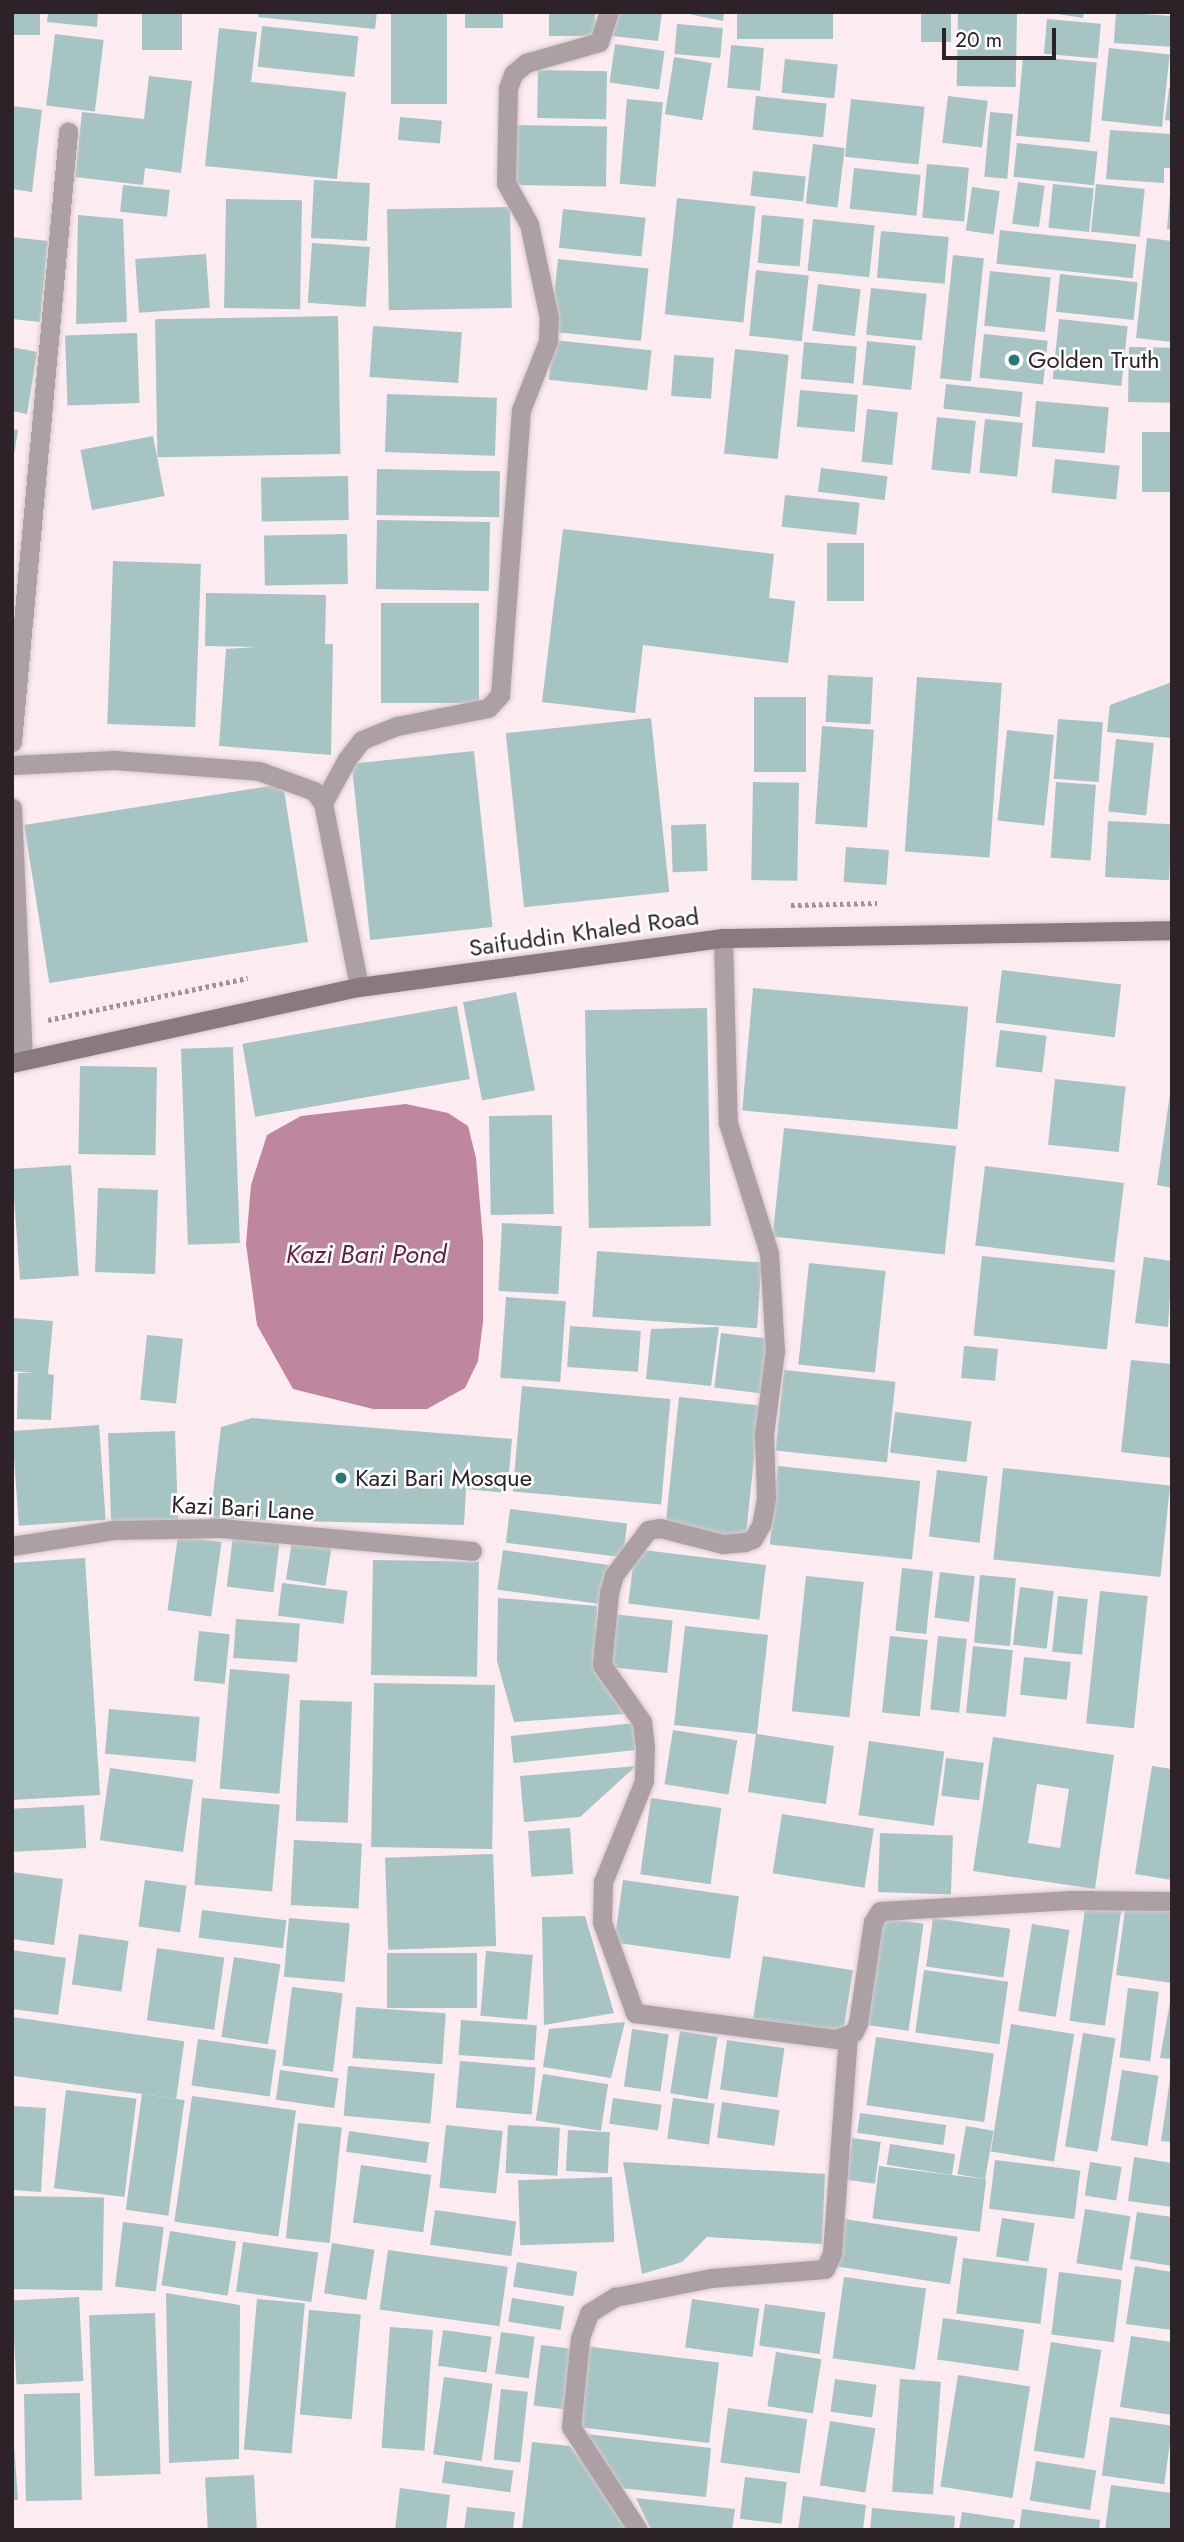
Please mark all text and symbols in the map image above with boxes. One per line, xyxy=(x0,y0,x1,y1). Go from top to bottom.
scale bar xyxy=(946,14,1060,58)
text: 20 m xyxy=(955,25,1002,55)
place label: Golden Truth xyxy=(1028,346,1159,374)
marker: Golden Truth xyxy=(1006,352,1022,368)
street label: Saifuddin Khaled Road xyxy=(467,902,701,962)
water label: Kazi Bari Pond xyxy=(286,1239,446,1271)
place label: Kazi Bari Mosque xyxy=(355,1464,532,1492)
marker: Kazi Bari Mosque xyxy=(333,1470,349,1486)
street label: Kazi Bari Lane xyxy=(171,1490,315,1526)

